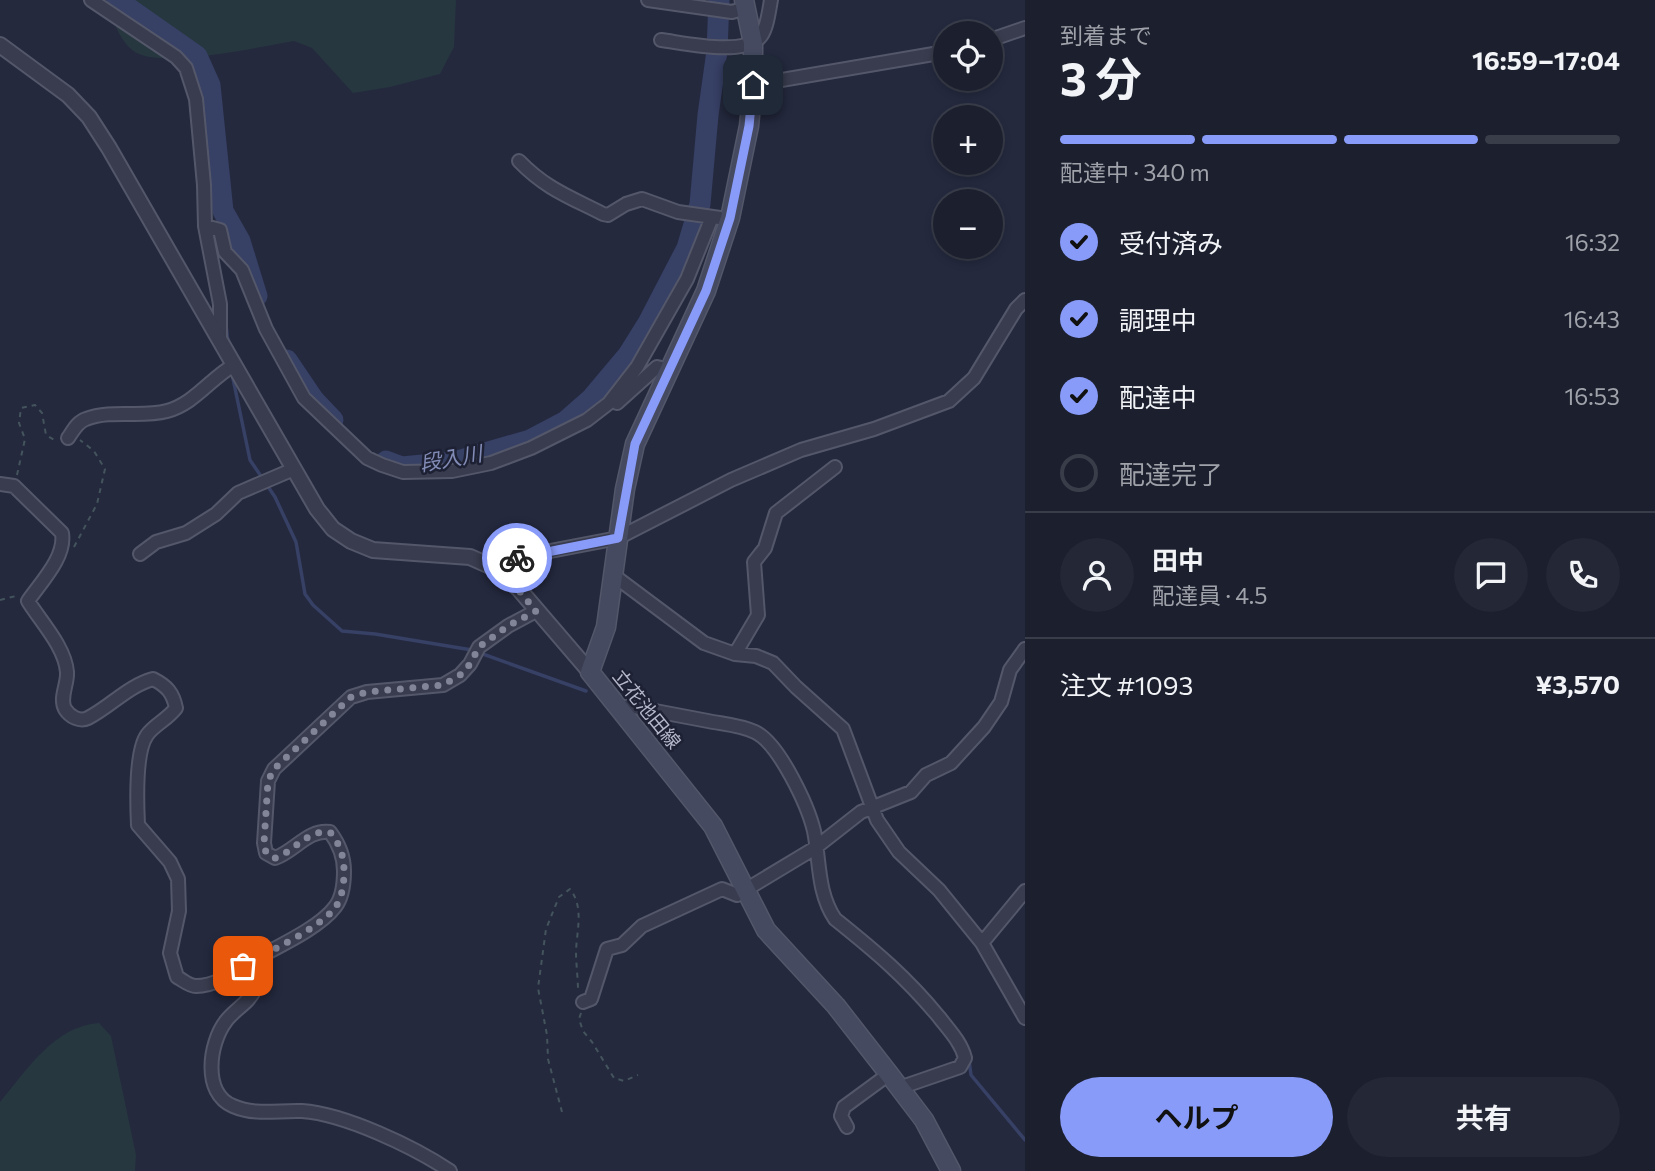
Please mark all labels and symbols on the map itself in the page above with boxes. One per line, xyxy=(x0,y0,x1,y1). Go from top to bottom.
pin xyxy=(723,55,783,115)
water label: 段入川 xyxy=(418,439,486,475)
courier xyxy=(482,523,552,593)
street label: 立花池田線 xyxy=(609,665,686,753)
pin xyxy=(213,936,273,996)

